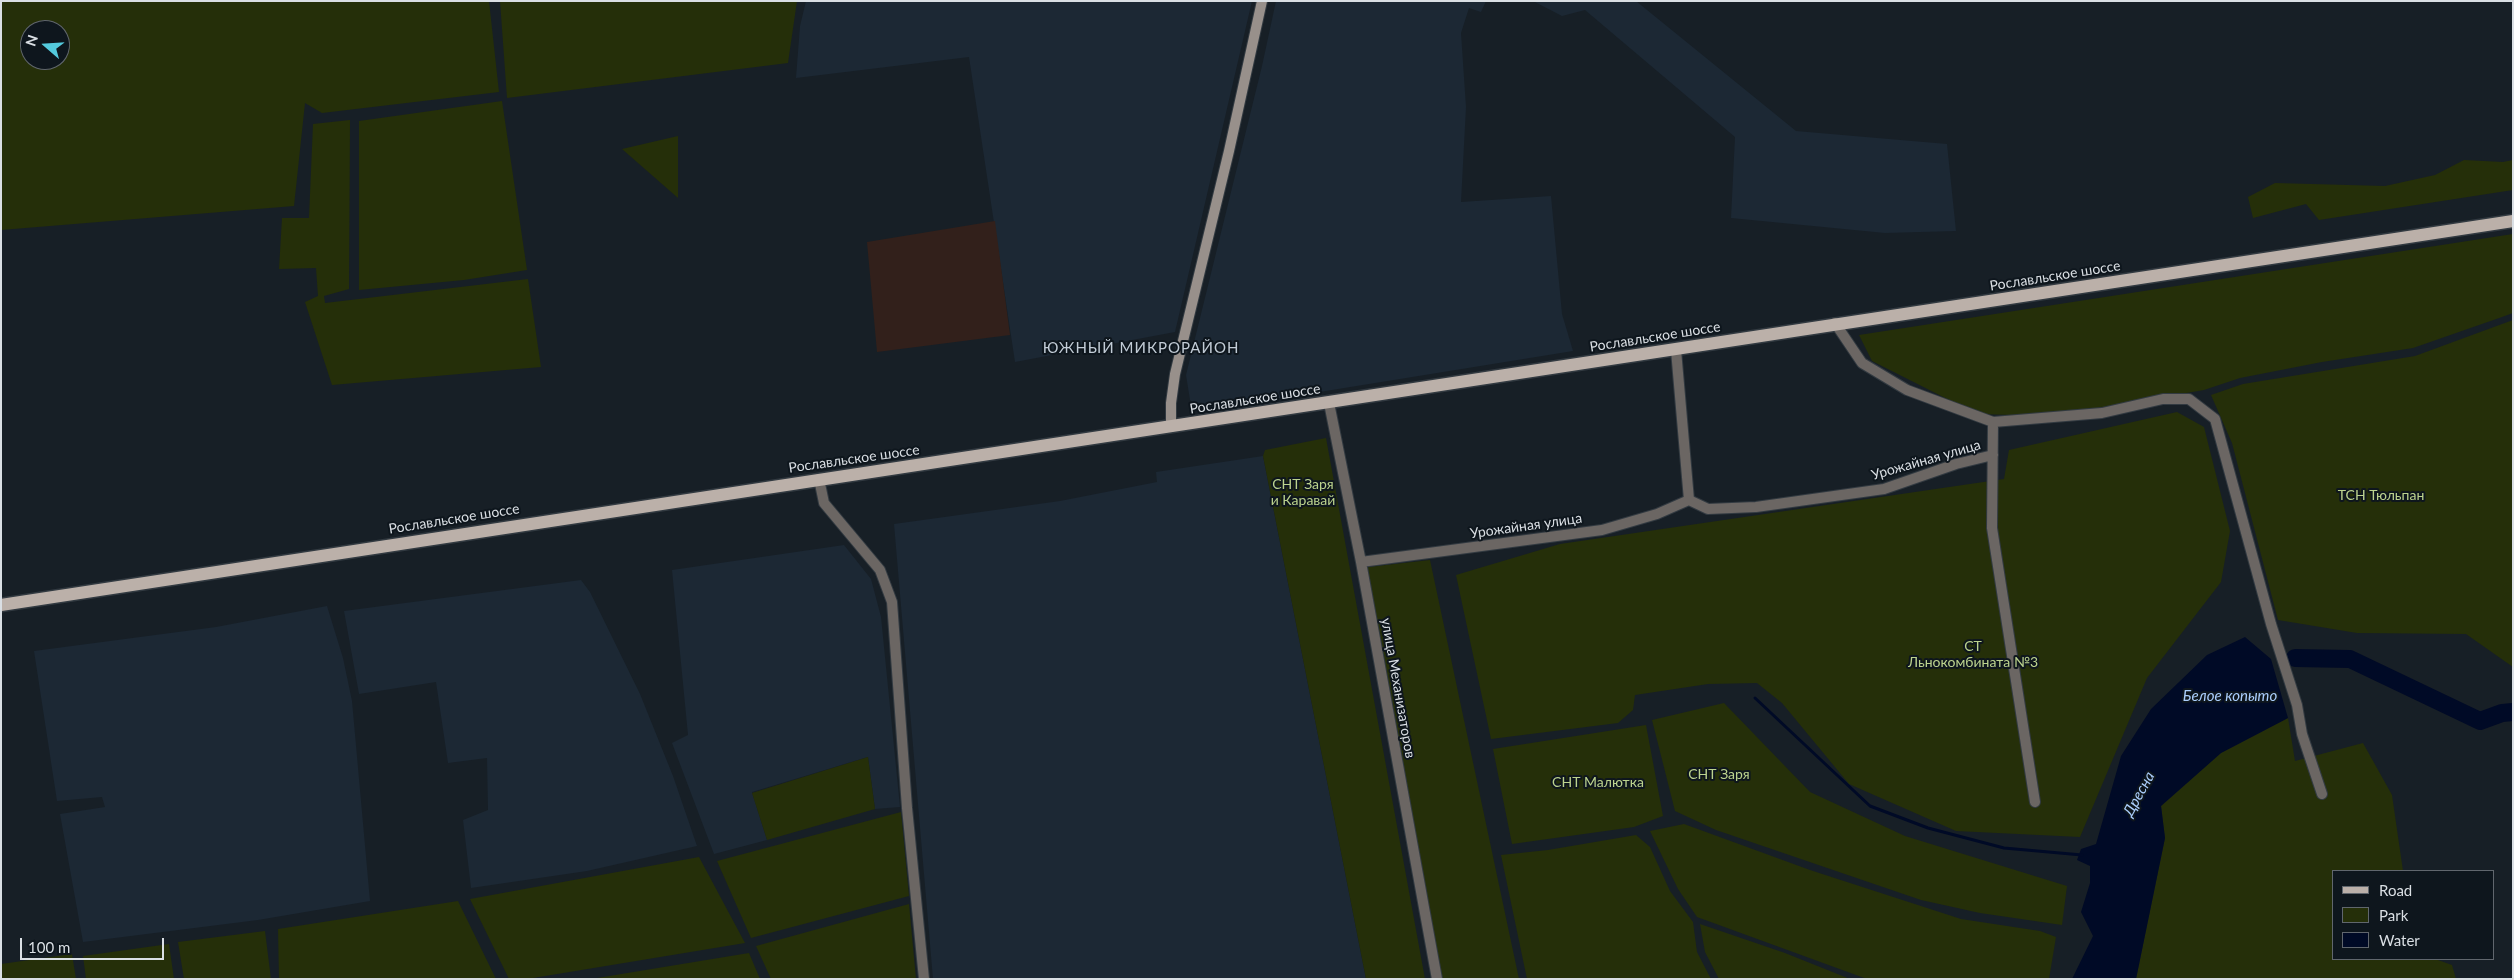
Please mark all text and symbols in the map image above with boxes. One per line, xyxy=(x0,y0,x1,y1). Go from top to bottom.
north arrow xyxy=(20,20,70,70)
text: N xyxy=(21,32,41,48)
street label: Рославльское шоссе xyxy=(1988,257,2122,295)
street label: Рославльское шоссе xyxy=(1588,318,1722,356)
district label: ЮЖНЫЙ МИКРОРАЙОН xyxy=(1041,339,1241,357)
street label: Рославльское шоссе xyxy=(1188,380,1322,418)
street label: Урожайная улица xyxy=(1869,436,1983,484)
street label: Рославльское шоссе xyxy=(787,441,921,477)
park label: СНТ Заря и Каравай xyxy=(1271,476,1335,508)
park label: ТСН Тюльпан xyxy=(2338,487,2424,503)
street label: Рославльское шоссе xyxy=(387,500,521,538)
street label: Урожайная улица xyxy=(1469,510,1583,542)
street label: улица Механизаторов xyxy=(1377,616,1419,760)
park label: СТ Льнокомбината №3 xyxy=(1908,638,2038,670)
water label: Белое копыто xyxy=(2183,687,2277,705)
park label: СНТ Заря xyxy=(1688,766,1750,782)
water label: Дресна xyxy=(2119,769,2159,819)
park label: СНТ Малютка xyxy=(1552,774,1644,790)
legend xyxy=(2332,870,2494,960)
text: Road xyxy=(2379,881,2412,899)
text: Park xyxy=(2379,906,2408,924)
scale bar xyxy=(22,928,166,960)
text: Water xyxy=(2379,931,2420,949)
text: 100 m xyxy=(28,938,70,956)

